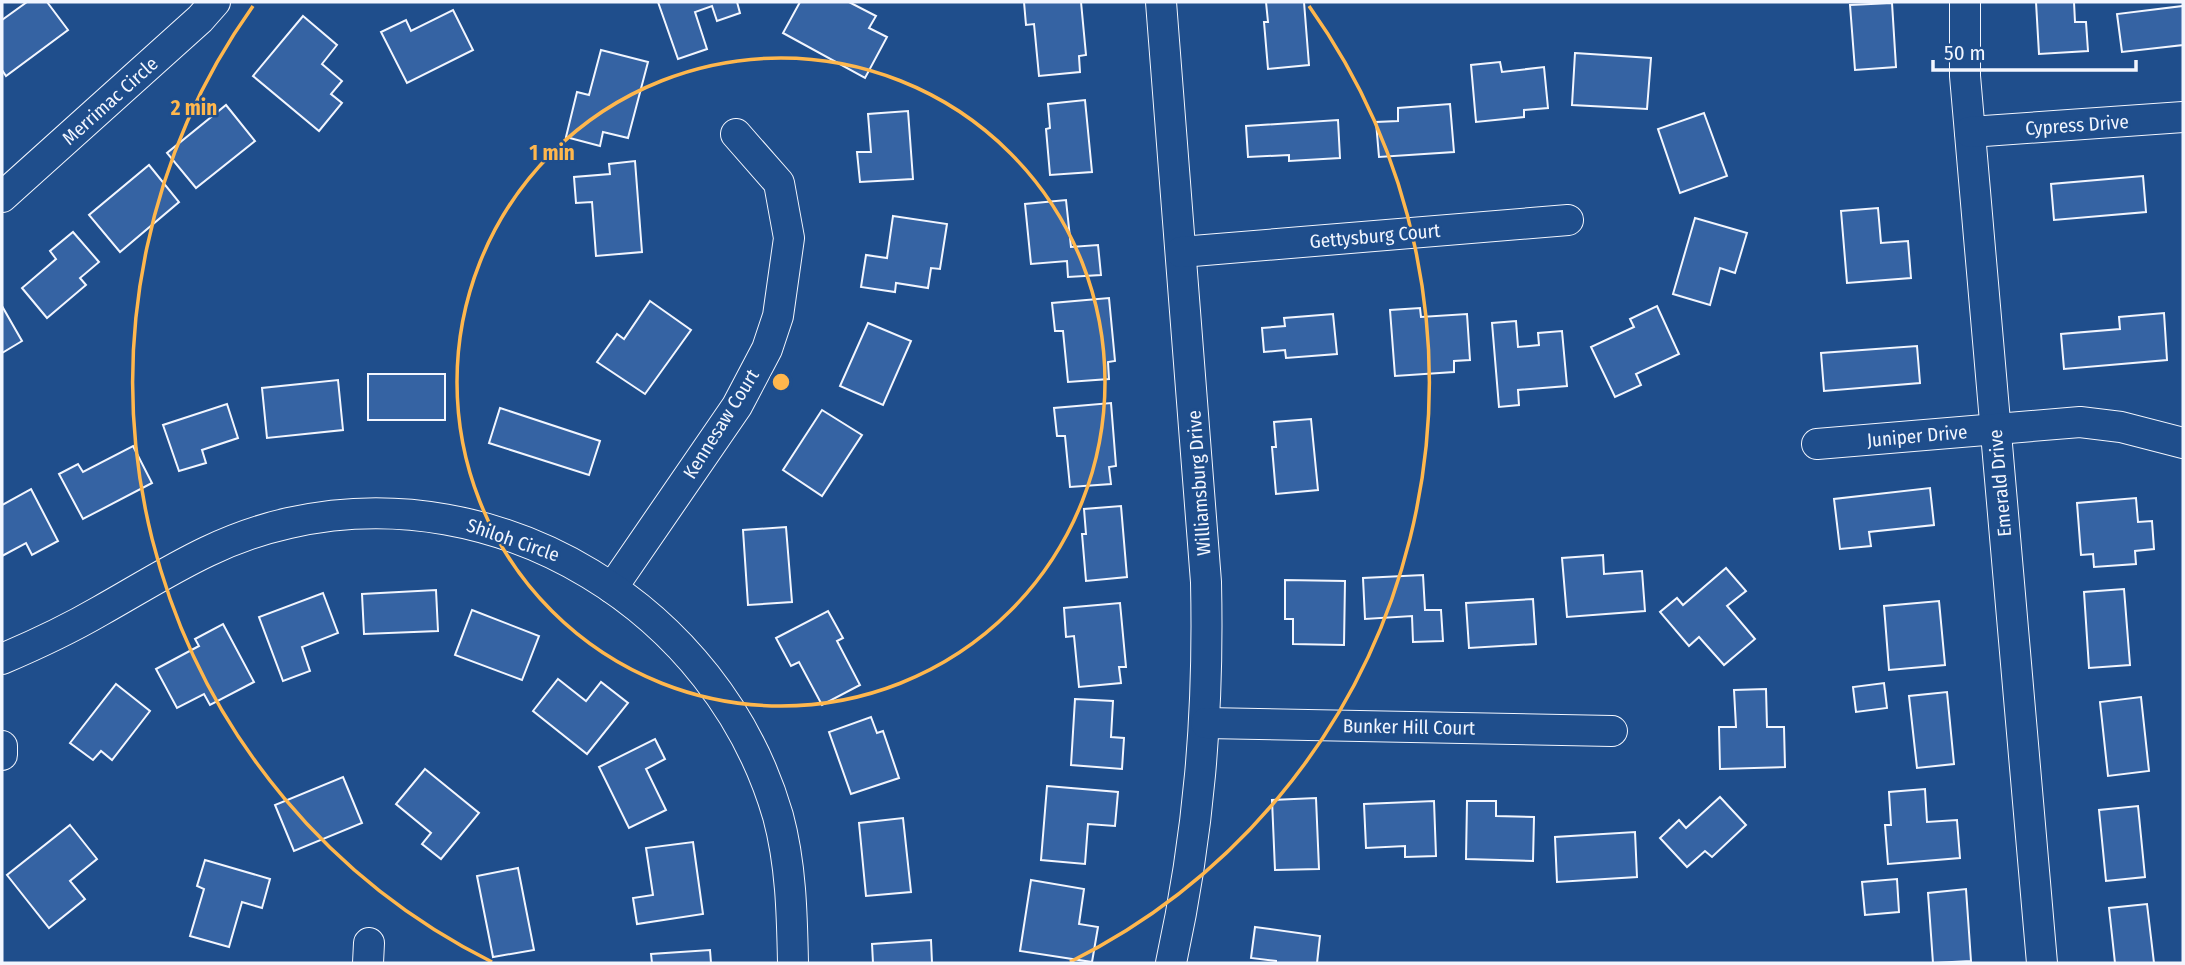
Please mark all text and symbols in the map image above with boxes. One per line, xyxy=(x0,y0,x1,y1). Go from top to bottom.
scale bar xyxy=(1933,28,2136,72)
text: 50 m xyxy=(1944,40,1986,66)
street label: Merrimac Circle xyxy=(58,52,162,150)
text: 2 min xyxy=(170,95,217,121)
street label: Cypress Drive xyxy=(2025,110,2129,140)
text: 1 min xyxy=(529,140,575,166)
street label: Gettysburg Court xyxy=(1309,219,1442,253)
street label: Kennesaw Court xyxy=(678,364,764,483)
centre of rings xyxy=(769,370,793,394)
street label: Williamsburg Drive xyxy=(1182,409,1216,557)
street label: Juniper Drive xyxy=(1866,420,1968,452)
street label: Emerald Drive xyxy=(1984,428,2016,538)
street label: Shiloh Circle xyxy=(464,513,562,567)
street label: Bunker Hill Court xyxy=(1343,714,1476,740)

